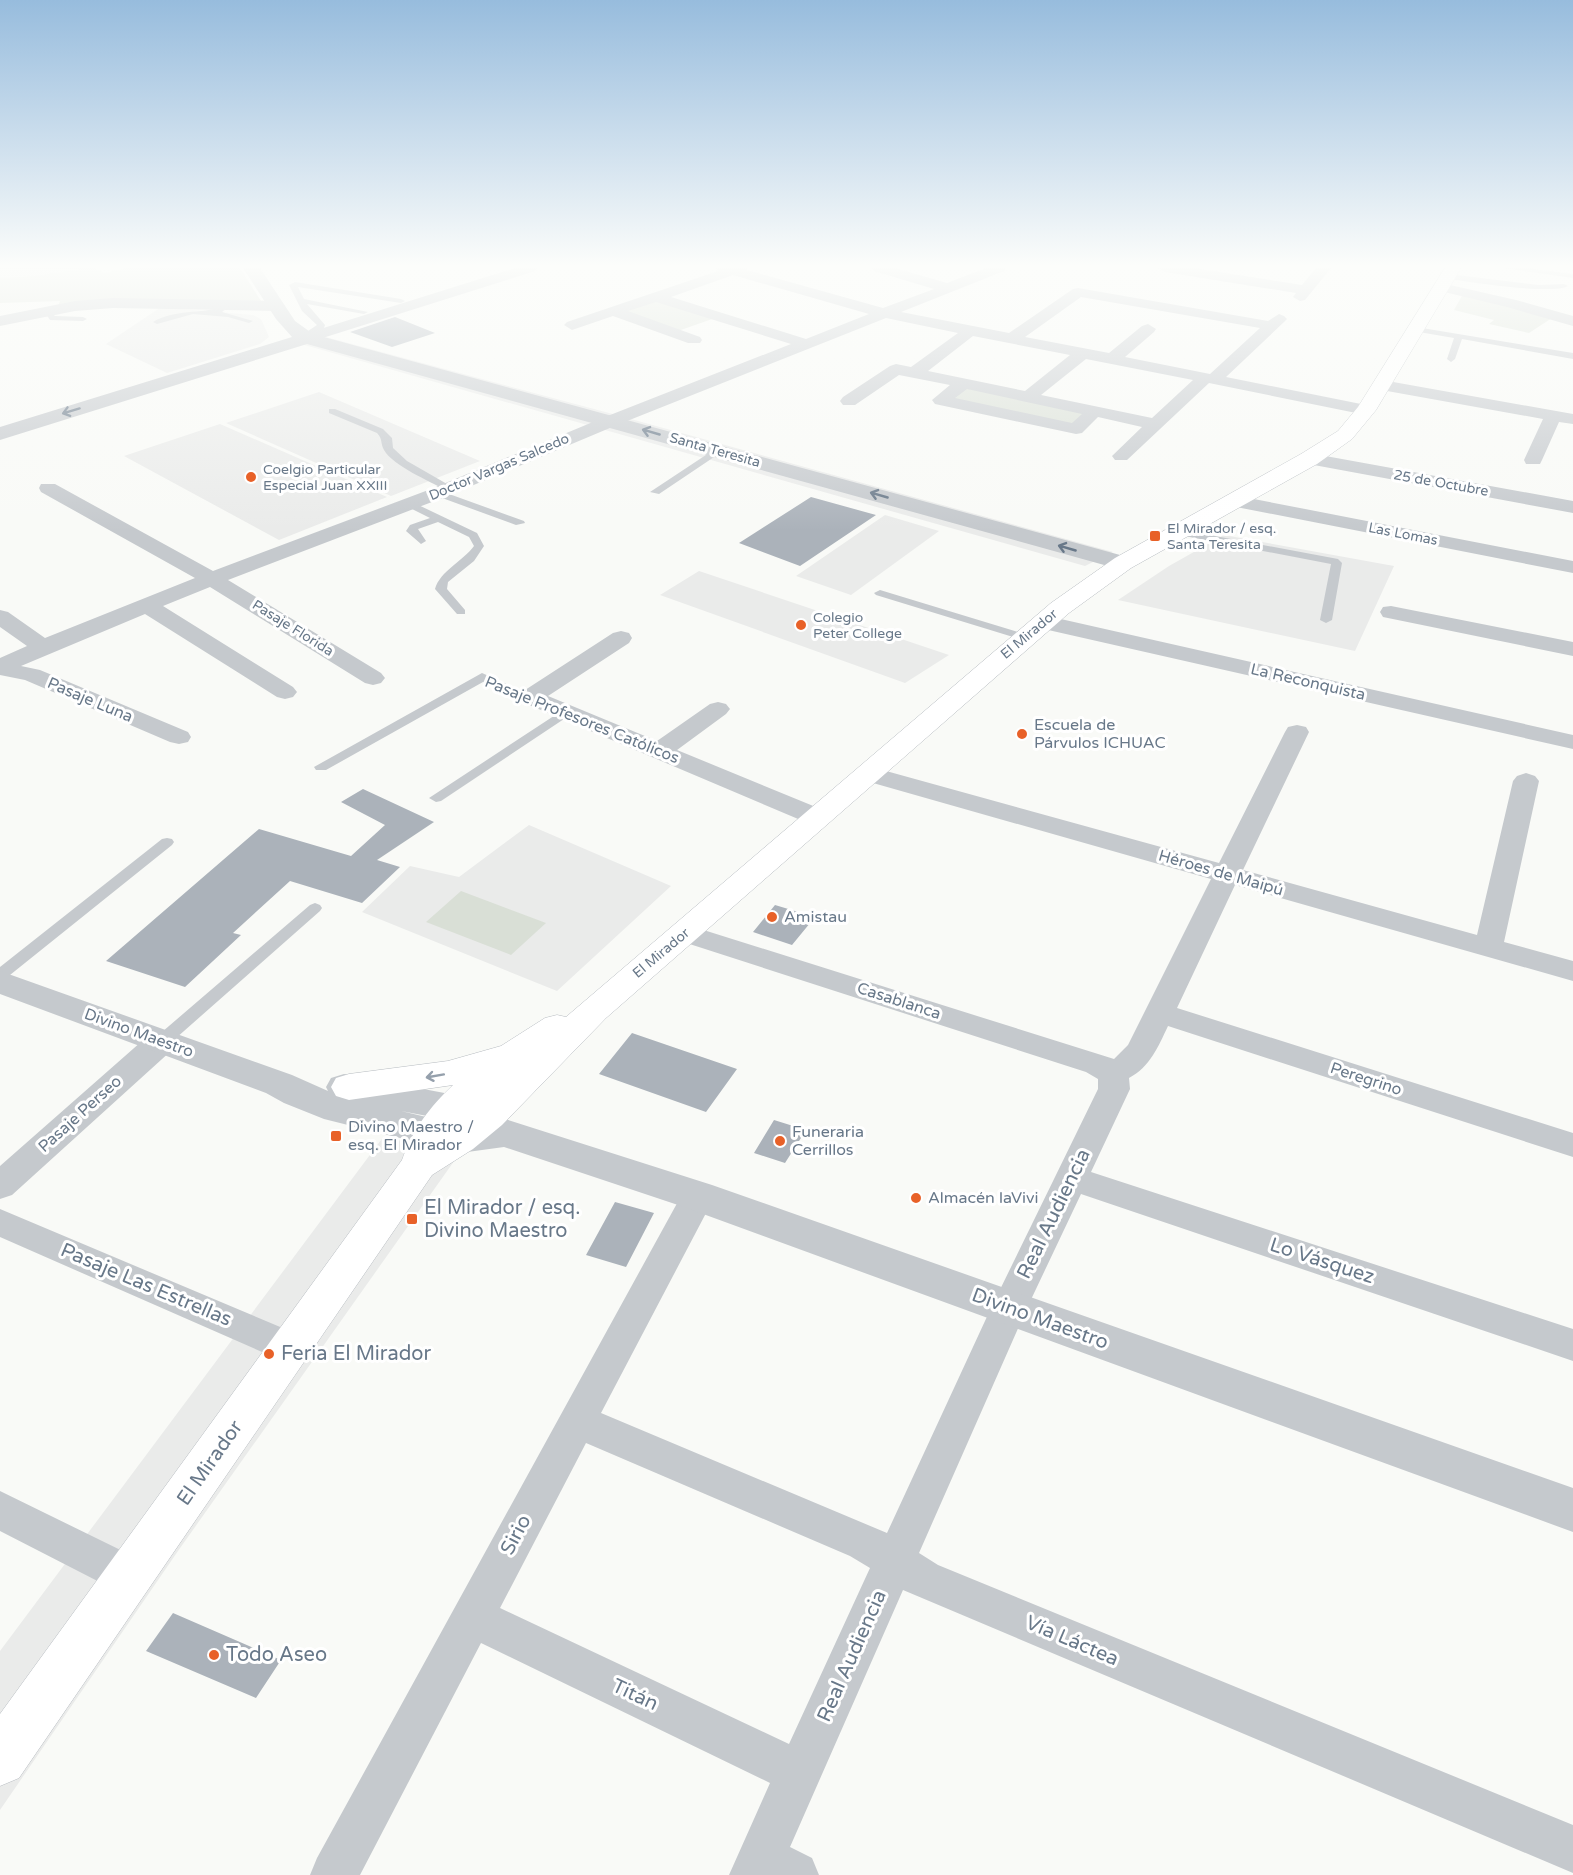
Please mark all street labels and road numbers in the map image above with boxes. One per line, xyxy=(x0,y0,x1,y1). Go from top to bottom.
street label: Santa Teresita xyxy=(668,429,762,471)
street label: Doctor Vargas Salcedo xyxy=(426,430,572,504)
street label: 25 de Octubre xyxy=(1392,466,1490,500)
street label: Las Lomas xyxy=(1367,519,1439,549)
street label: Pasaje Florida xyxy=(249,596,337,660)
street label: El Mirador xyxy=(997,605,1061,663)
street label: La Reconquista xyxy=(1249,659,1367,705)
street label: Pasaje Profesores Católicos xyxy=(482,672,682,768)
street label: Pasaje Luna xyxy=(44,673,136,727)
street label: Héroes de Maipú xyxy=(1156,846,1286,900)
street label: El Mirador xyxy=(629,924,693,982)
street label: Casablanca xyxy=(854,978,944,1024)
street label: Divino Maestro xyxy=(82,1004,196,1062)
street label: Peregrino xyxy=(1328,1058,1404,1100)
street label: Pasaje Perseo xyxy=(34,1071,126,1157)
street label: Real Audiencia xyxy=(1012,1145,1096,1283)
street label: Lo Vásquez xyxy=(1267,1233,1377,1289)
street label: Pasaje Las Estrellas xyxy=(57,1238,235,1332)
street label: Divino Maestro xyxy=(968,1283,1112,1355)
street label: El Mirador xyxy=(172,1416,248,1510)
street label: Sirio xyxy=(496,1511,536,1559)
street label: Real Audiencia xyxy=(812,1586,892,1726)
street label: Vía Láctea xyxy=(1022,1611,1122,1671)
street label: Titán xyxy=(608,1674,662,1716)

